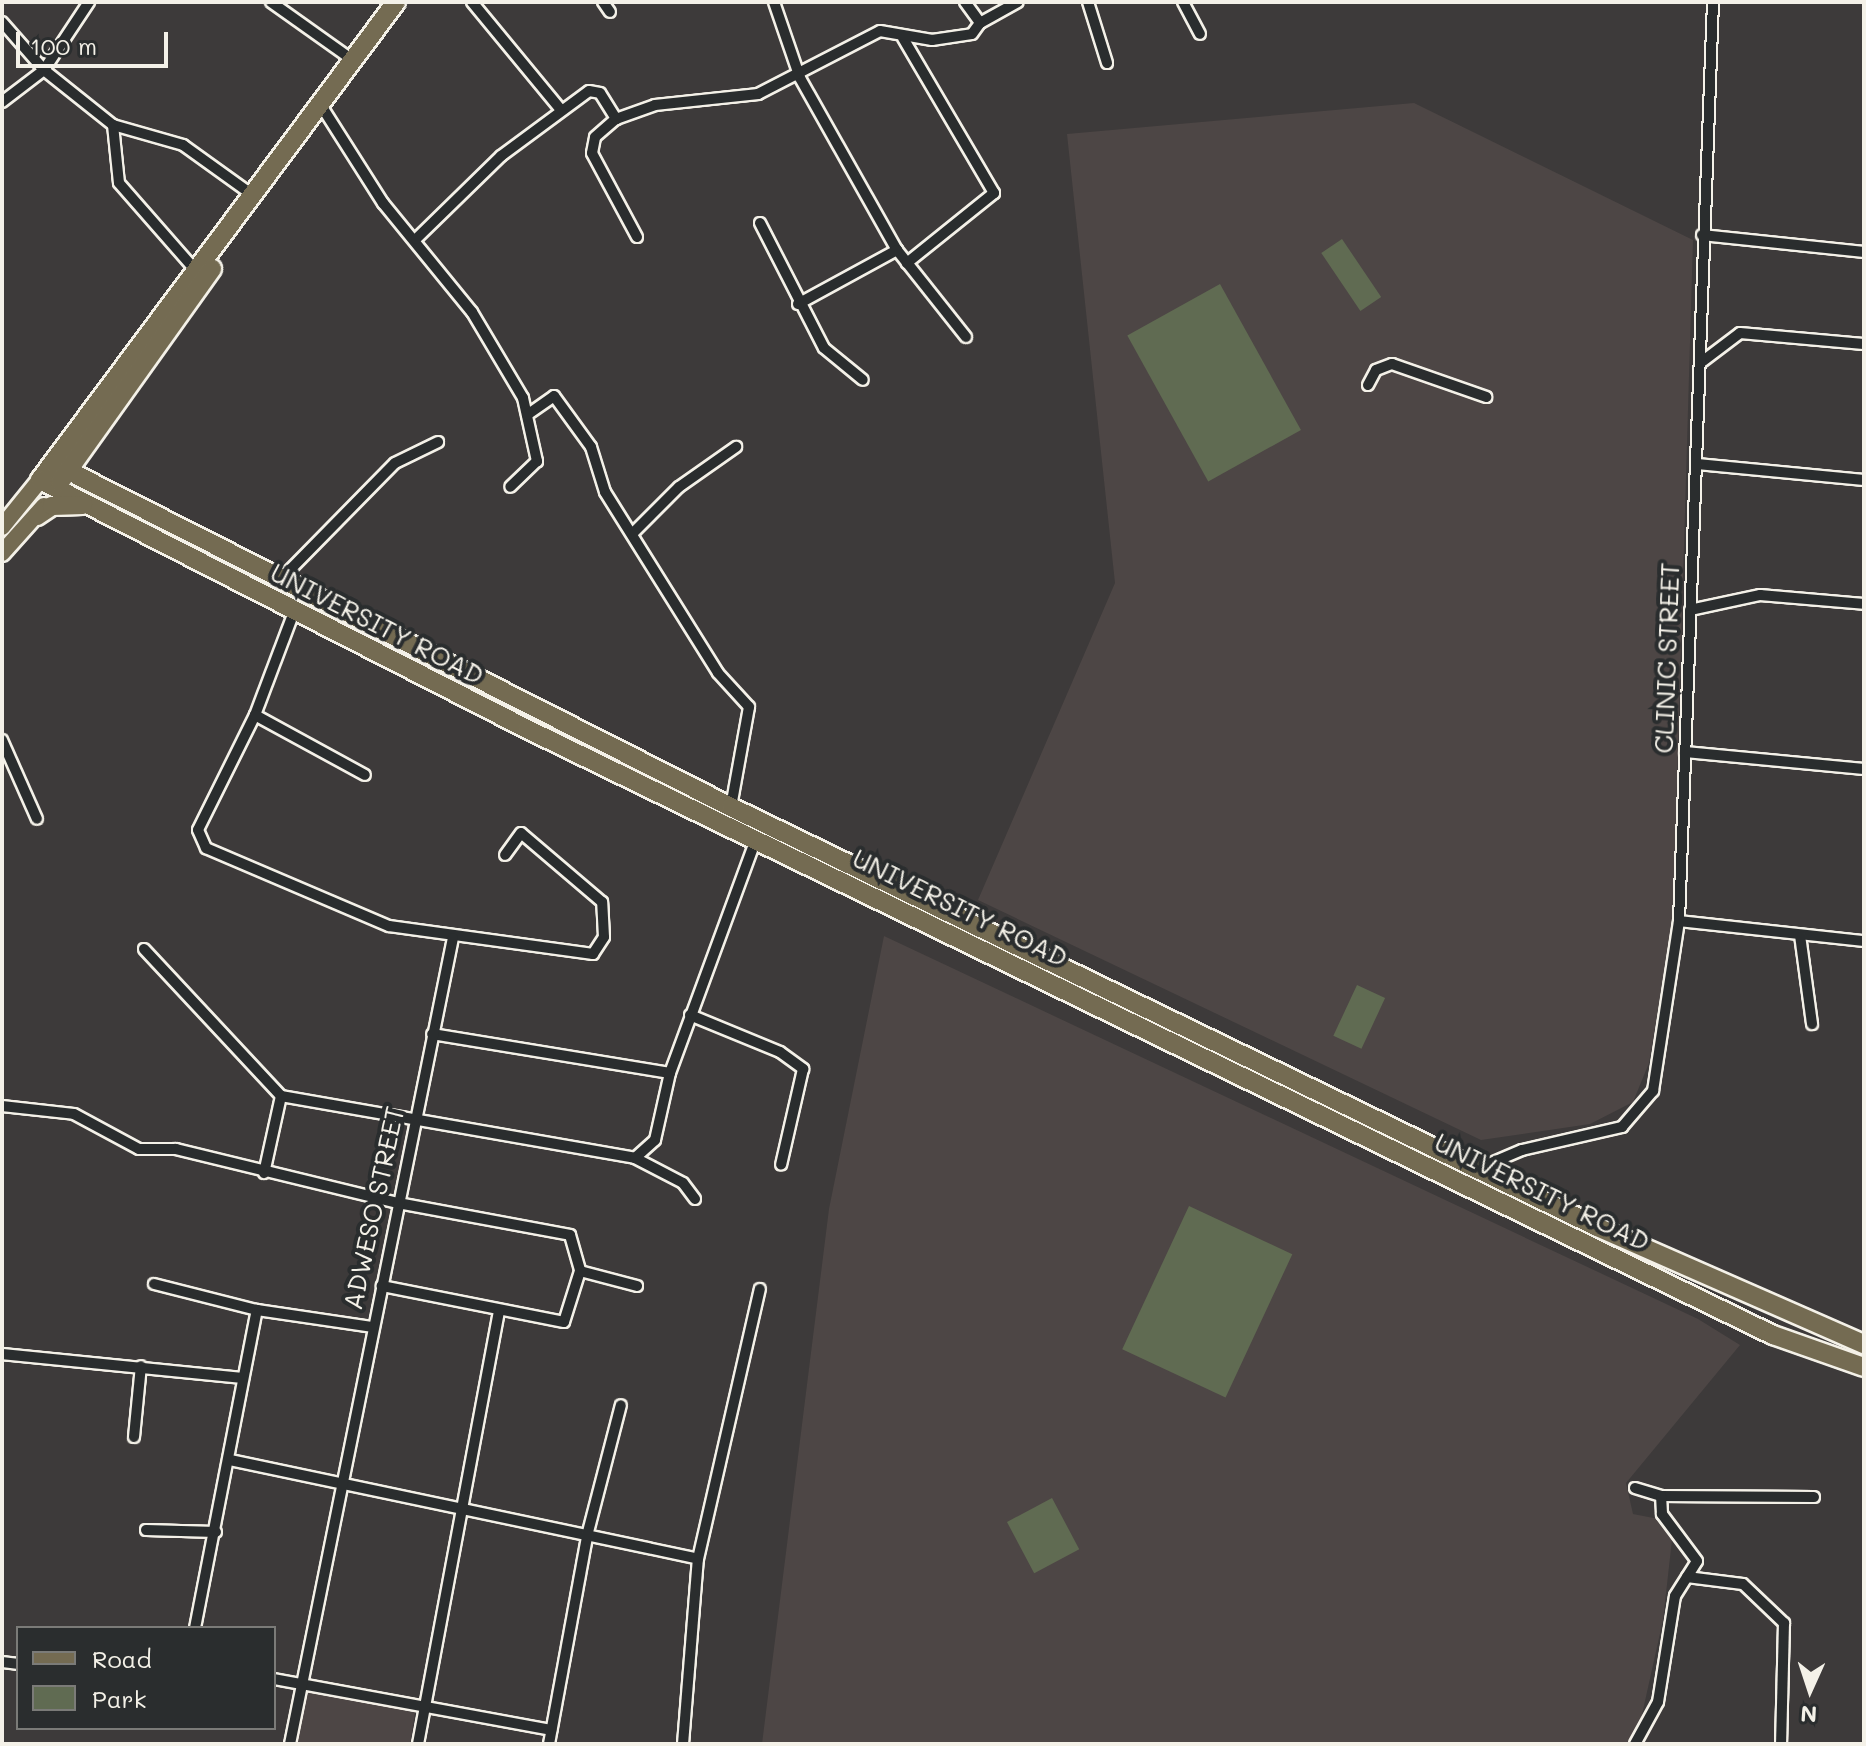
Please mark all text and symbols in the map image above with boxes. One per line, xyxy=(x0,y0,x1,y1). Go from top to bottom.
scale bar xyxy=(20,16,172,66)
text: 100 m xyxy=(30,30,97,61)
street label: UNIVERSITY ROAD xyxy=(265,557,489,691)
street label: CLINIC STREET xyxy=(1648,562,1686,754)
street label: UNIVERSITY ROAD xyxy=(847,842,1073,974)
street label: ADWESO STREET xyxy=(337,1103,411,1313)
street label: UNIVERSITY ROAD xyxy=(1429,1126,1655,1258)
legend xyxy=(16,1626,276,1730)
text: Road xyxy=(92,1643,152,1674)
north arrow xyxy=(1770,1650,1850,1730)
text: Park xyxy=(92,1683,146,1714)
text: N xyxy=(1800,1700,1818,1729)

